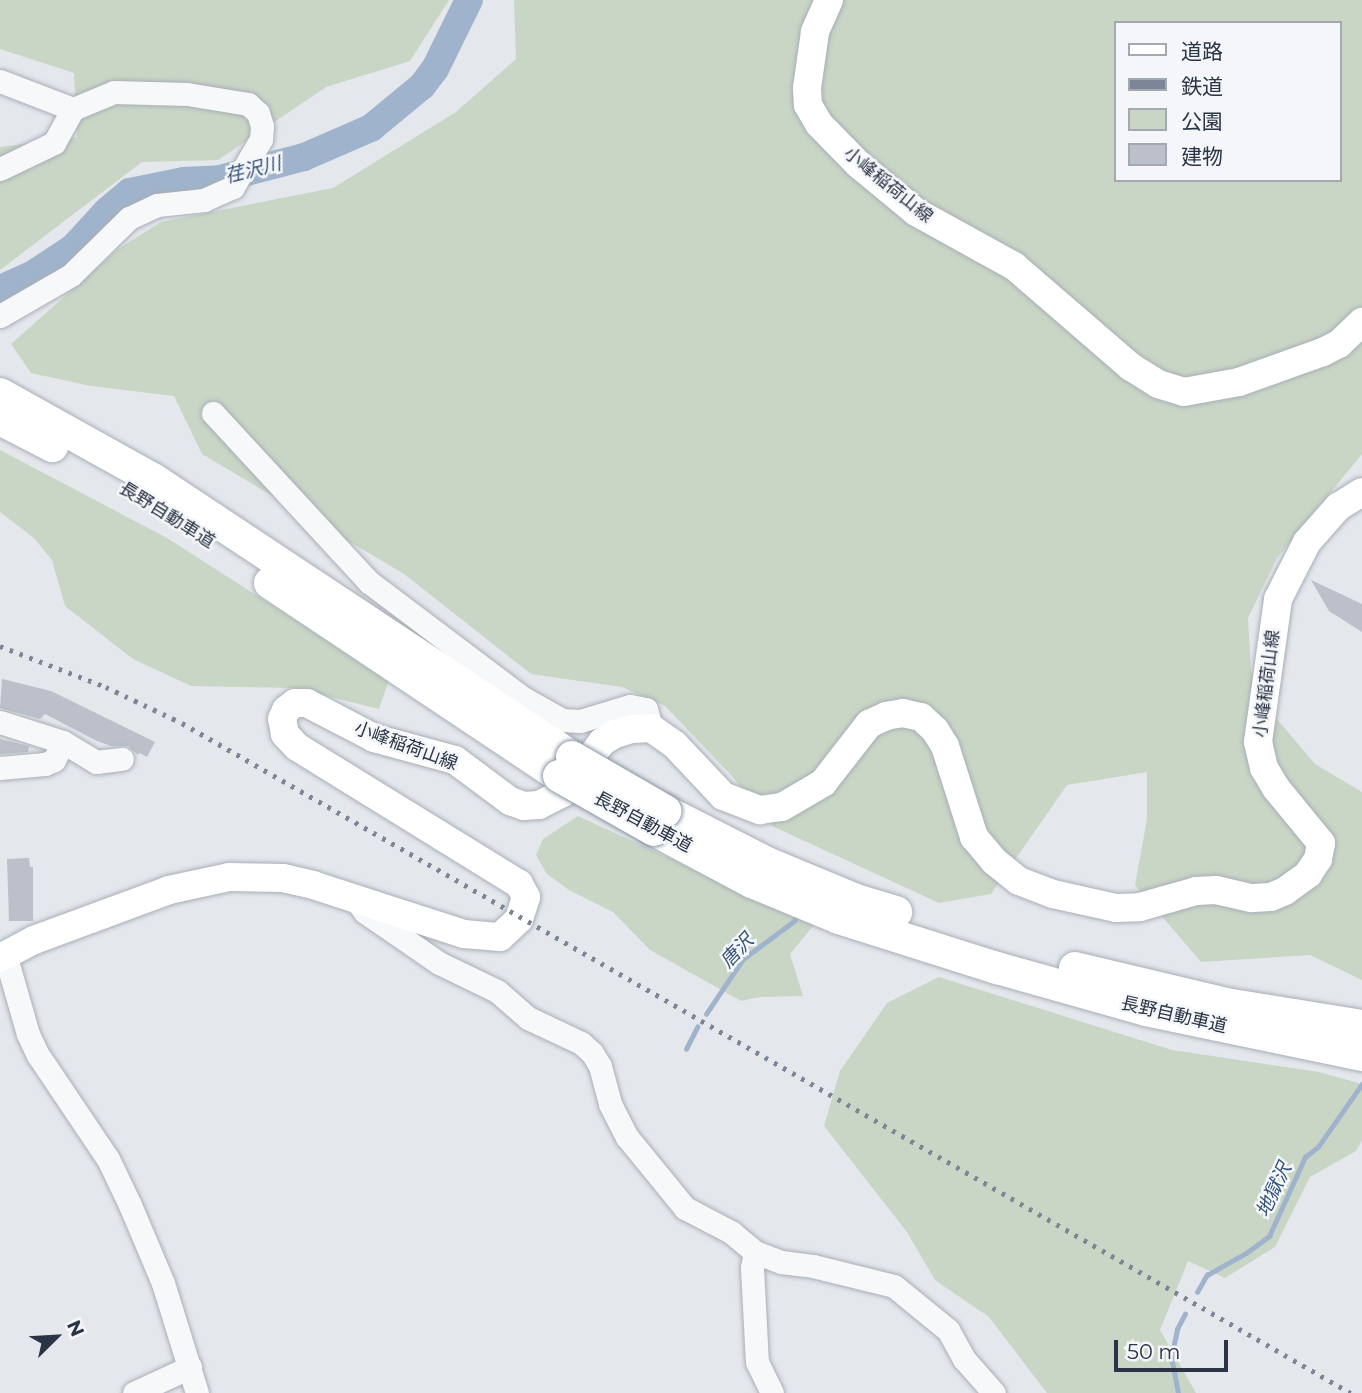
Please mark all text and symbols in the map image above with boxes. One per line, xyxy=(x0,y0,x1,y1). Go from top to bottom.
legend xyxy=(1114,21,1341,182)
text: 道路 xyxy=(1181,39,1223,64)
text: 鉄道 xyxy=(1181,74,1223,99)
text: 公園 xyxy=(1181,109,1223,134)
street label: 小峰稲荷山線 xyxy=(839,143,937,227)
text: 建物 xyxy=(1181,144,1223,169)
water label: 荏沢川 xyxy=(223,152,283,188)
street label: 長野自動車道 xyxy=(115,477,219,553)
street label: 小峰稲荷山線 xyxy=(1250,629,1284,739)
street label: 小峰稲荷山線 xyxy=(352,717,460,775)
street label: 長野自動車道 xyxy=(590,787,696,857)
water label: 唐沢 xyxy=(716,929,758,973)
street label: 長野自動車道 xyxy=(1119,992,1229,1038)
water label: 地獄沢 xyxy=(1252,1159,1296,1221)
north arrow xyxy=(21,1302,91,1372)
text: N xyxy=(62,1317,89,1340)
scale bar xyxy=(1117,1326,1231,1370)
text: 50 m xyxy=(1127,1339,1181,1364)

